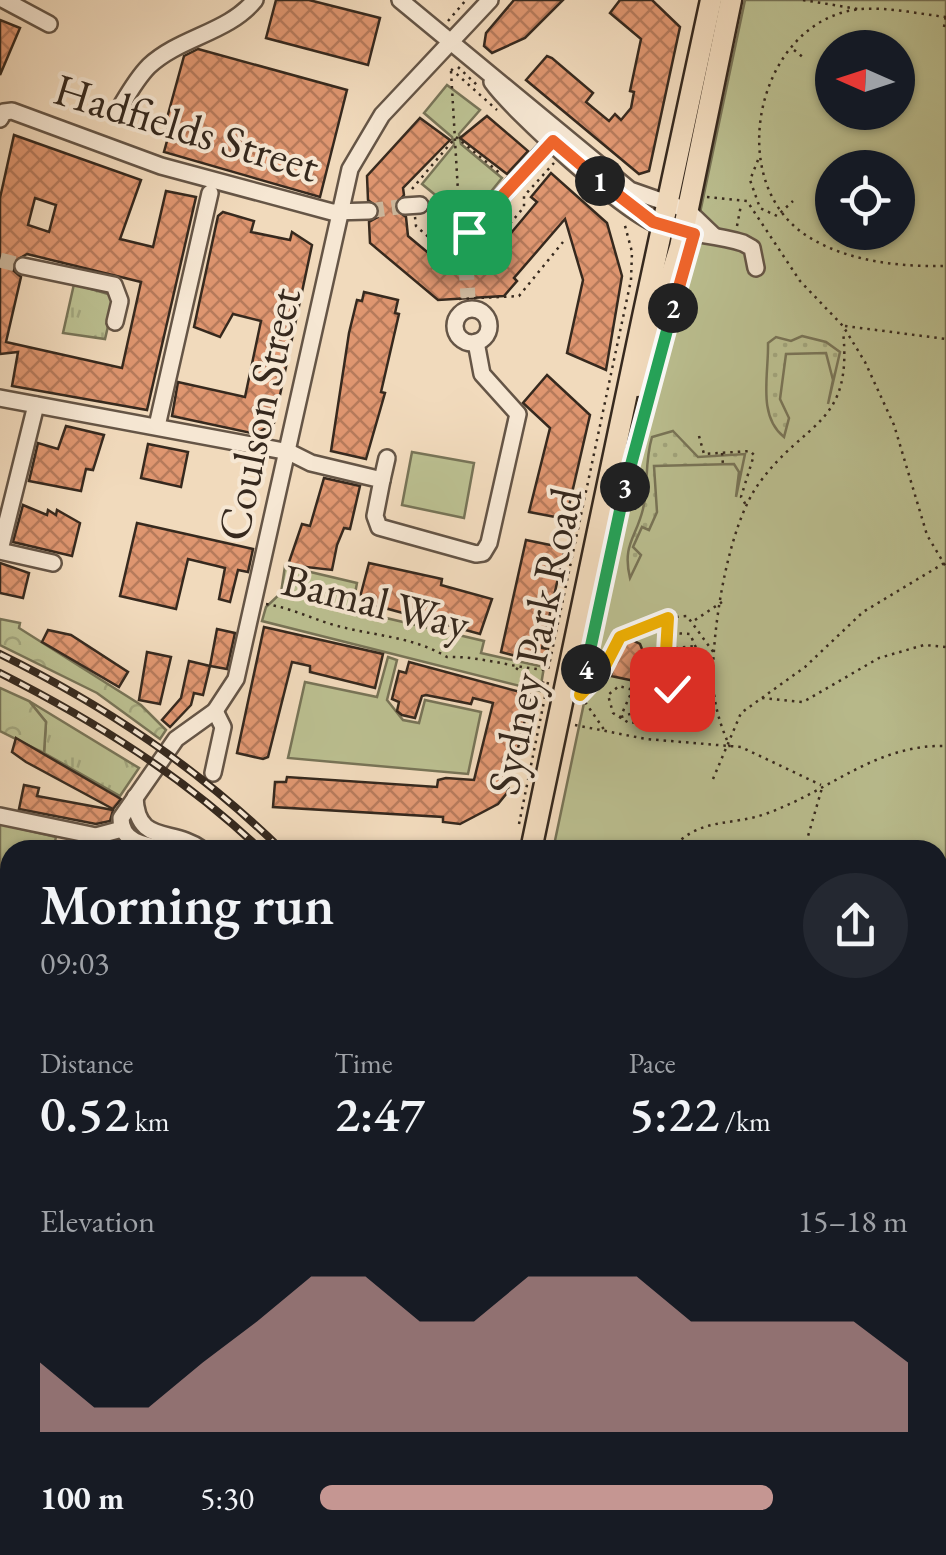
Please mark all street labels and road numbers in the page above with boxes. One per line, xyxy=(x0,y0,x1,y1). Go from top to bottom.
street label: Hadfields Street xyxy=(47,59,327,195)
street label: Coulson Street xyxy=(203,282,313,546)
street label: Sydney Park Road xyxy=(473,482,595,800)
street label: Bamal Way xyxy=(276,550,476,652)

